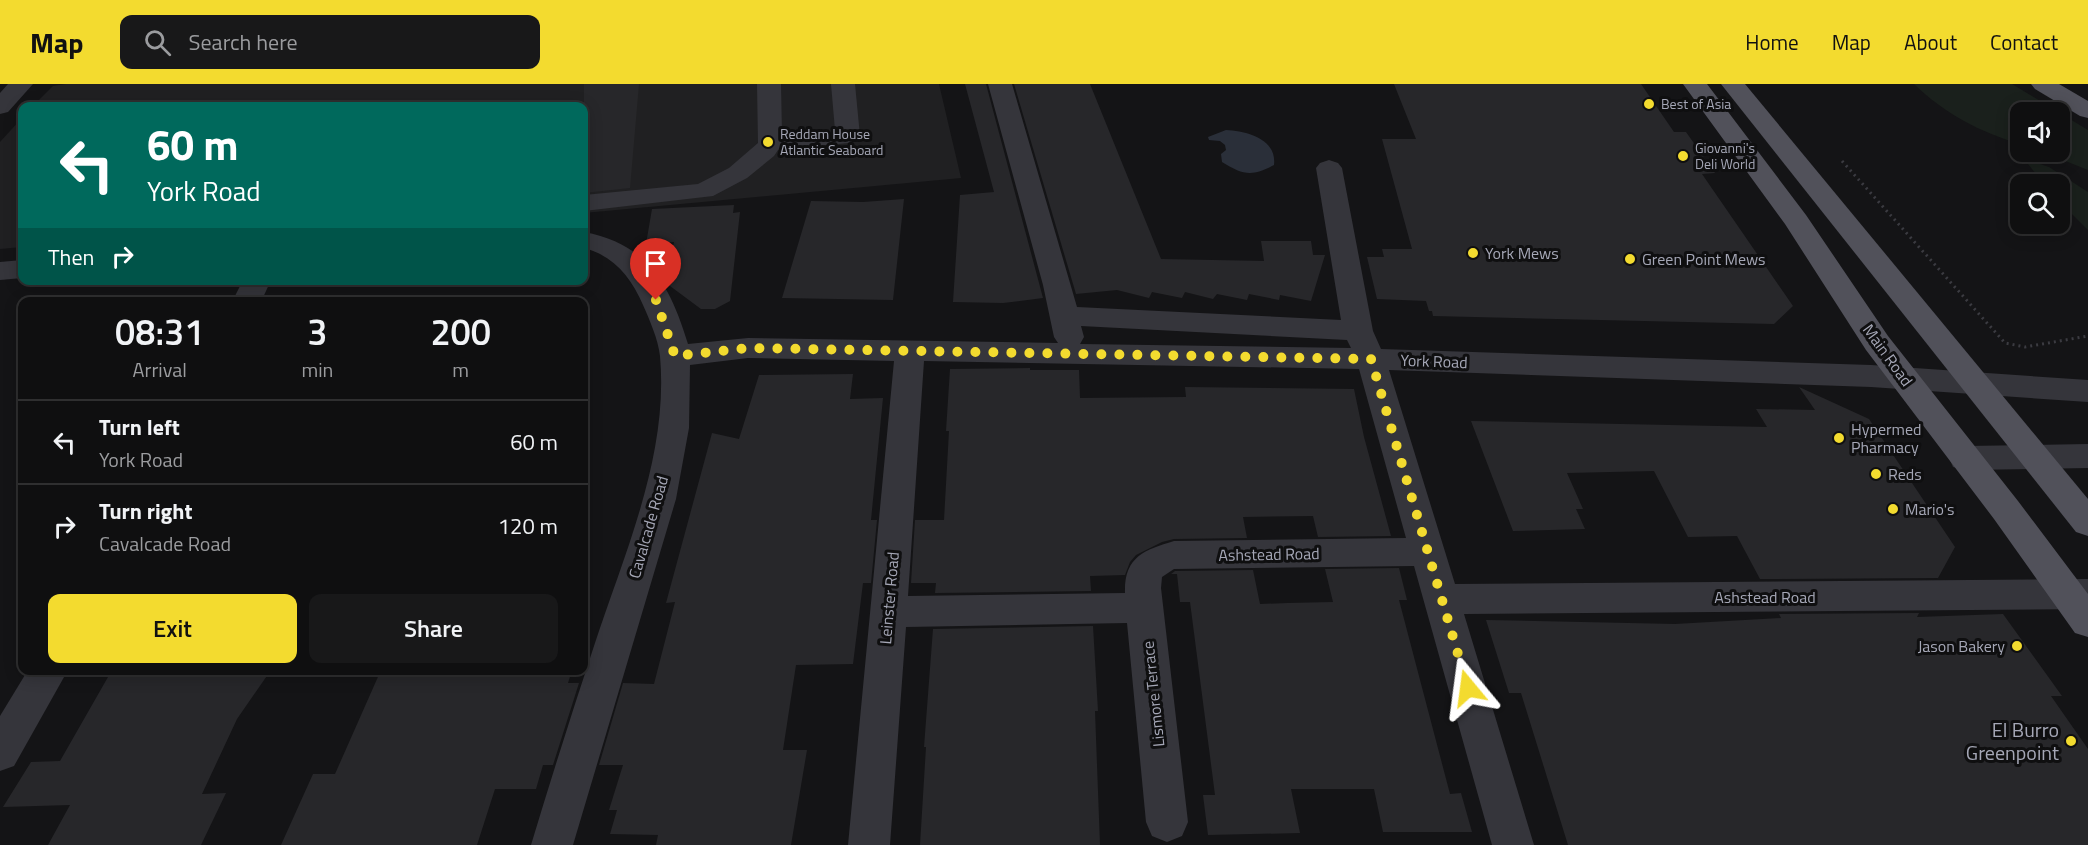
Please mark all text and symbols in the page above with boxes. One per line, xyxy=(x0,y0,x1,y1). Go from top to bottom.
search box xyxy=(120,15,540,69)
text: Map xyxy=(30,21,84,64)
text: Search here xyxy=(189,25,298,59)
icon: search xyxy=(141,26,174,59)
text: Home xyxy=(1745,26,1799,58)
text: Map xyxy=(1832,26,1871,58)
text: About xyxy=(1904,26,1957,58)
text: Contact xyxy=(1990,26,2058,58)
place label: Best of Asia xyxy=(1661,93,1731,114)
marker: Best of Asia xyxy=(1642,97,1656,111)
map controls xyxy=(2010,102,2070,234)
button: sound xyxy=(2010,102,2070,162)
text: 60 m xyxy=(147,112,239,176)
place label: Reddam House Atlantic Seaboard xyxy=(780,123,883,160)
icon: left xyxy=(48,126,126,204)
marker: Reddam House Atlantic Seaboard xyxy=(761,135,775,149)
place label: Giovanni's Deli World xyxy=(1695,137,1755,174)
marker: Giovanni's Deli World xyxy=(1676,149,1690,163)
text: York Road xyxy=(147,170,261,211)
button: search xyxy=(2010,174,2070,234)
pin xyxy=(630,238,681,300)
text: Then xyxy=(48,240,94,274)
icon: right xyxy=(106,240,139,273)
place label: York Mews xyxy=(1485,241,1559,265)
marker: York Mews xyxy=(1466,246,1480,260)
icon: arrive xyxy=(639,247,672,280)
place label: Green Point Mews xyxy=(1642,247,1766,271)
marker: Green Point Mews xyxy=(1623,252,1637,266)
text: 08:31 xyxy=(115,304,204,359)
text: 3 xyxy=(307,304,327,359)
text: 200 xyxy=(430,304,491,359)
street label: Main Road xyxy=(1857,319,1919,391)
street label: York Road xyxy=(1400,348,1468,374)
text: Arrival xyxy=(133,354,187,385)
text: min xyxy=(301,354,333,385)
text: m xyxy=(452,354,469,385)
text: Turn left xyxy=(99,410,180,444)
place label: Hypermed Pharmacy xyxy=(1851,417,1922,459)
text: 60 m xyxy=(510,425,558,459)
icon: left xyxy=(48,426,81,459)
marker: Hypermed Pharmacy xyxy=(1832,431,1846,445)
text: York Road xyxy=(99,444,183,475)
place label: Reds xyxy=(1888,462,1922,486)
marker: Reds xyxy=(1869,467,1883,481)
street label: Cavalcade Road xyxy=(622,473,674,581)
text: Turn right xyxy=(99,494,193,528)
place label: Mario's xyxy=(1905,497,1954,521)
marker: Mario's xyxy=(1886,502,1900,516)
text: 120 m xyxy=(498,509,558,543)
icon: right xyxy=(48,510,81,543)
text: Cavalcade Road xyxy=(99,528,231,559)
street label: Ashstead Road xyxy=(1218,541,1320,567)
street label: Leinster Road xyxy=(873,551,905,645)
street label: Ashstead Road xyxy=(1714,585,1816,609)
button: Exit xyxy=(48,594,297,663)
button: Share xyxy=(309,594,558,663)
place label: Jason Bakery xyxy=(1918,634,2005,658)
marker: Jason Bakery xyxy=(2010,639,2024,653)
street label: Lismore Terrace xyxy=(1135,640,1171,748)
position arrow xyxy=(1436,656,1500,720)
place label: El Burro Greenpoint xyxy=(1966,714,2059,768)
marker: El Burro Greenpoint xyxy=(2064,734,2078,748)

